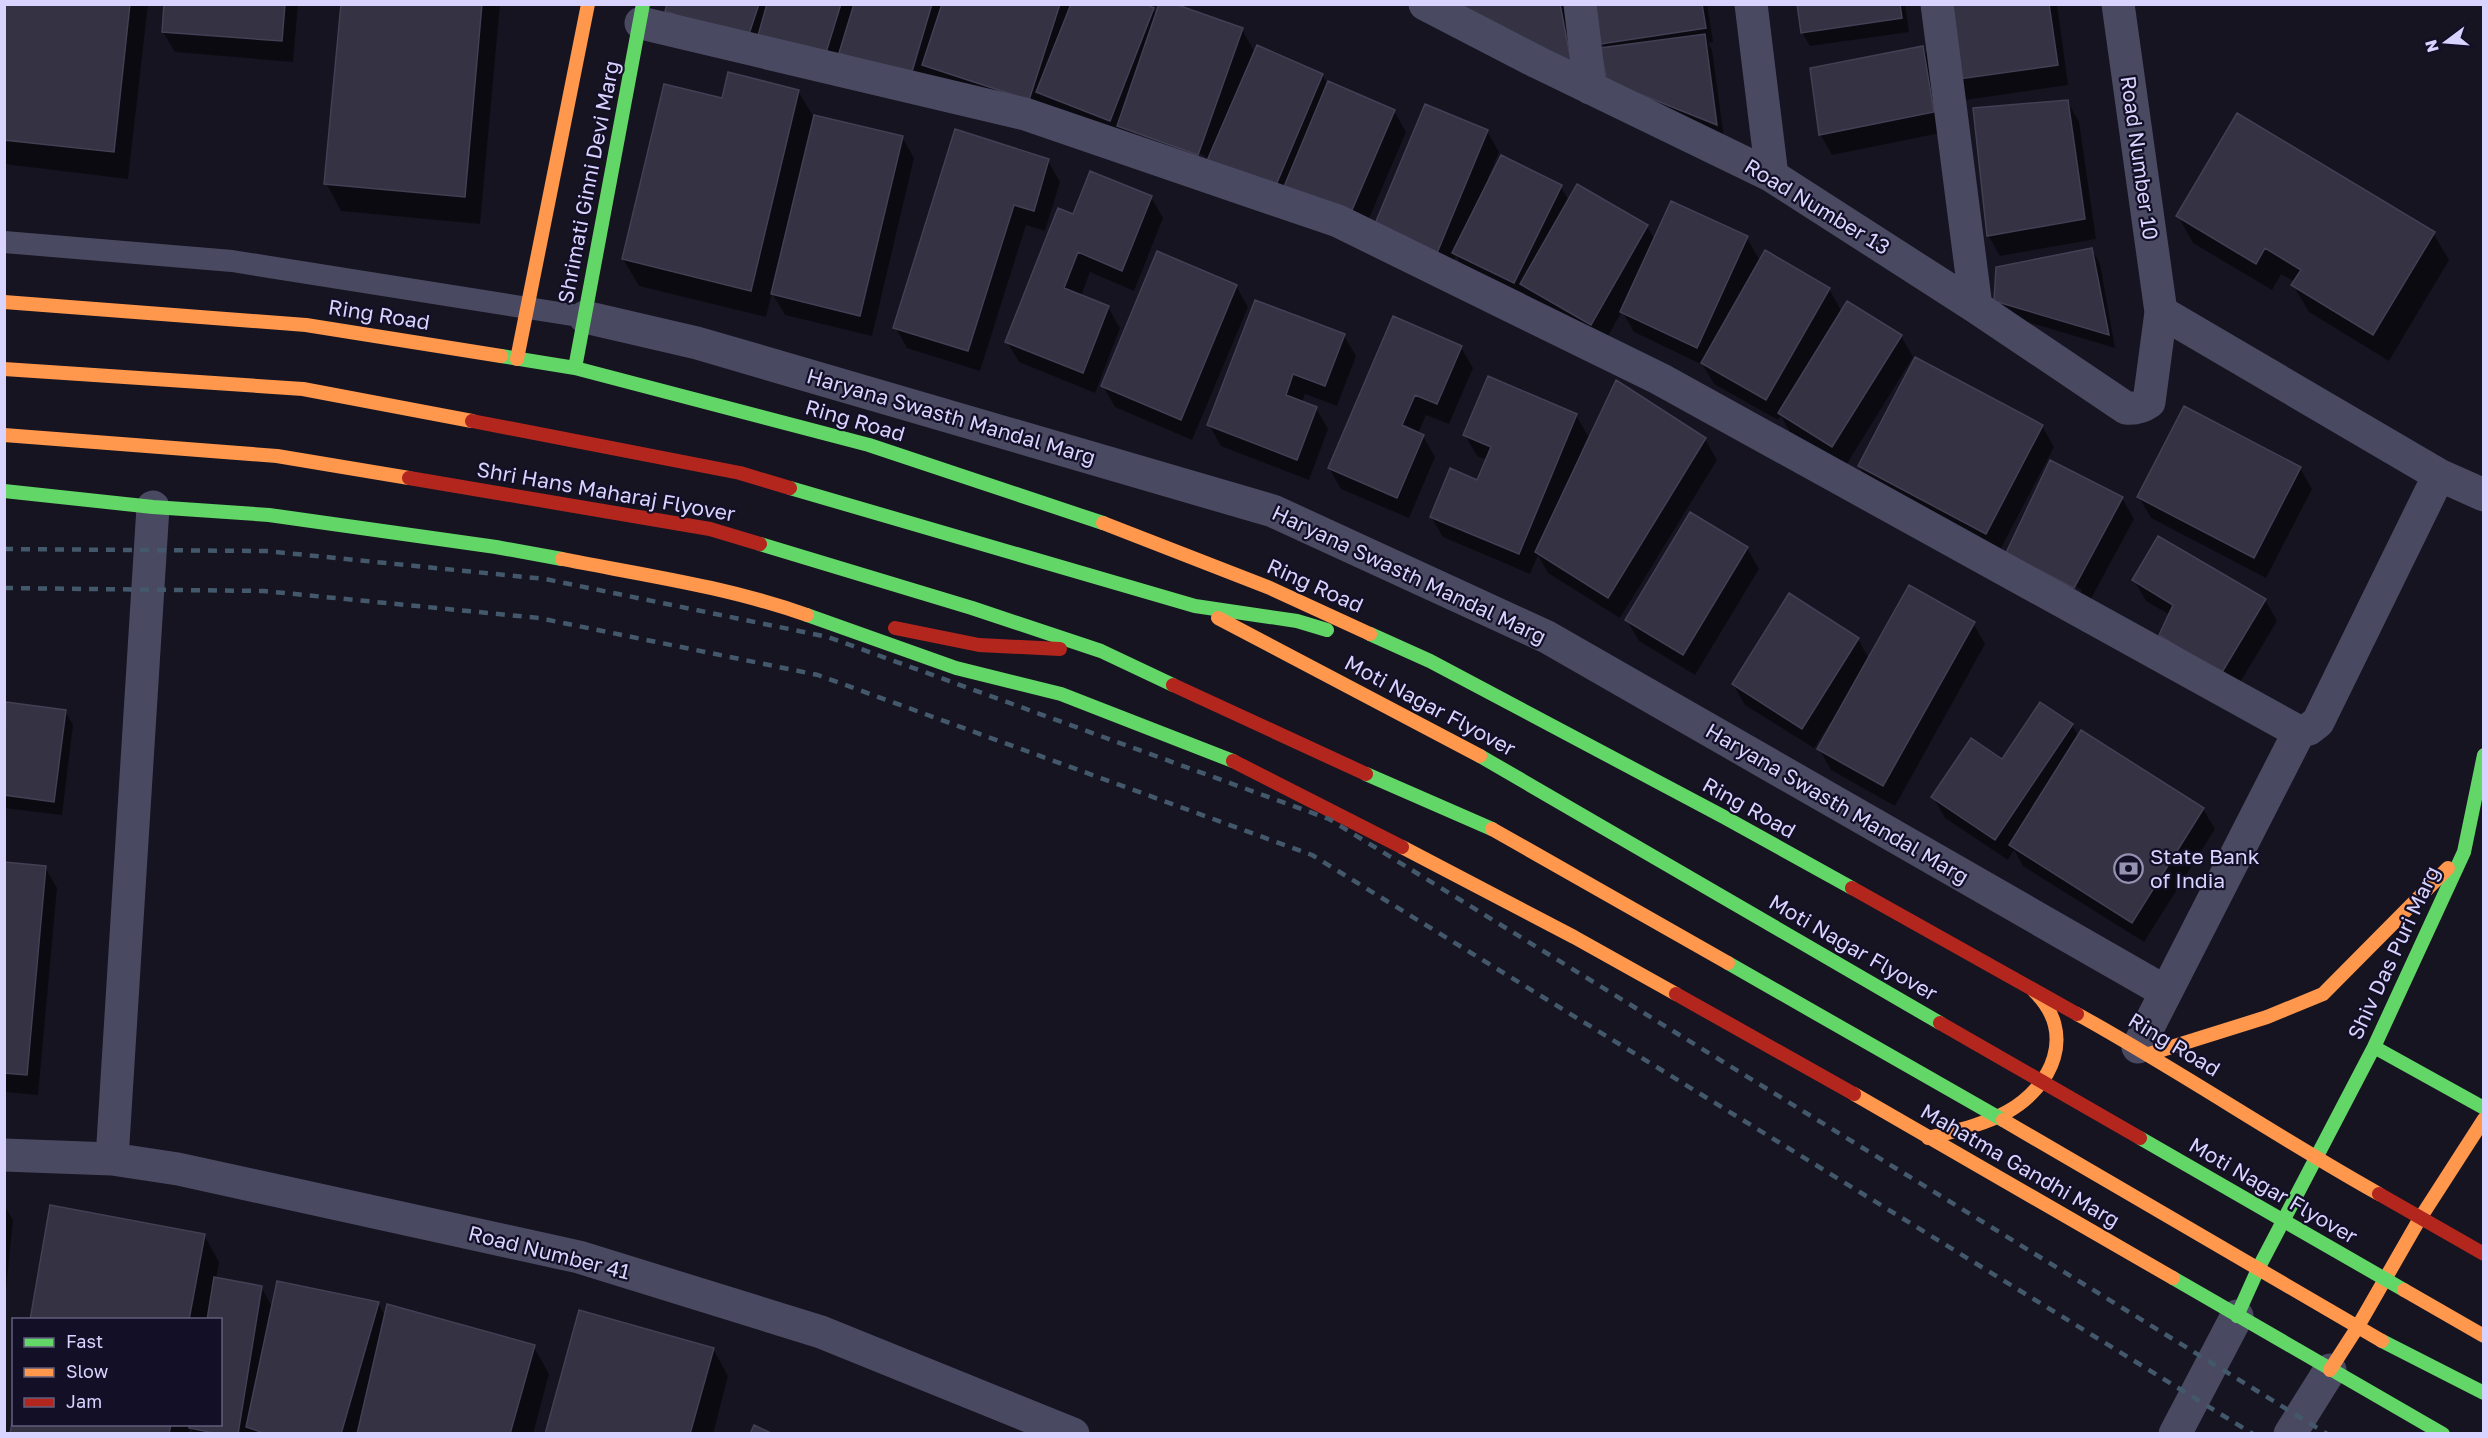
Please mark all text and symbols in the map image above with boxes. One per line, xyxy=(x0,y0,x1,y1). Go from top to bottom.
north arrow xyxy=(2416,12,2476,72)
text: N xyxy=(2420,38,2443,55)
street label: Shrimati Ginni Devi Marg xyxy=(552,58,624,305)
street label: Road Number 10 xyxy=(2116,74,2164,242)
street label: Road Number 13 xyxy=(1740,153,1895,260)
street label: Ring Road xyxy=(327,293,432,335)
street label: Haryana Swasth Mandal Marg xyxy=(804,362,1099,470)
street label: Ring Road xyxy=(802,393,908,447)
street label: Shri Hans Maharaj Flyover xyxy=(475,455,737,527)
street label: Haryana Swasth Mandal Marg xyxy=(1268,499,1551,649)
street label: Ring Road xyxy=(1263,552,1367,618)
street label: Moti Nagar Flyover xyxy=(1340,649,1520,761)
street label: Haryana Swasth Mandal Marg xyxy=(1701,717,1974,889)
street label: Ring Road xyxy=(1698,771,1801,843)
place label: State Bank of India xyxy=(2150,843,2260,893)
bank icon: State Bank of India xyxy=(2113,853,2145,885)
street label: Shiv Das Puri Marg xyxy=(2342,862,2445,1043)
street label: Moti Nagar Flyover xyxy=(1765,888,1942,1006)
street label: Ring Road xyxy=(2124,1007,2225,1082)
street label: Mahatma Gandhi Marg xyxy=(1916,1097,2125,1233)
street label: Moti Nagar Flyover xyxy=(2185,1131,2362,1249)
street label: Road Number 41 xyxy=(466,1219,633,1285)
legend xyxy=(12,1318,222,1426)
text: Fast xyxy=(66,1330,103,1352)
text: Slow xyxy=(66,1360,109,1382)
text: Jam xyxy=(66,1390,102,1412)

